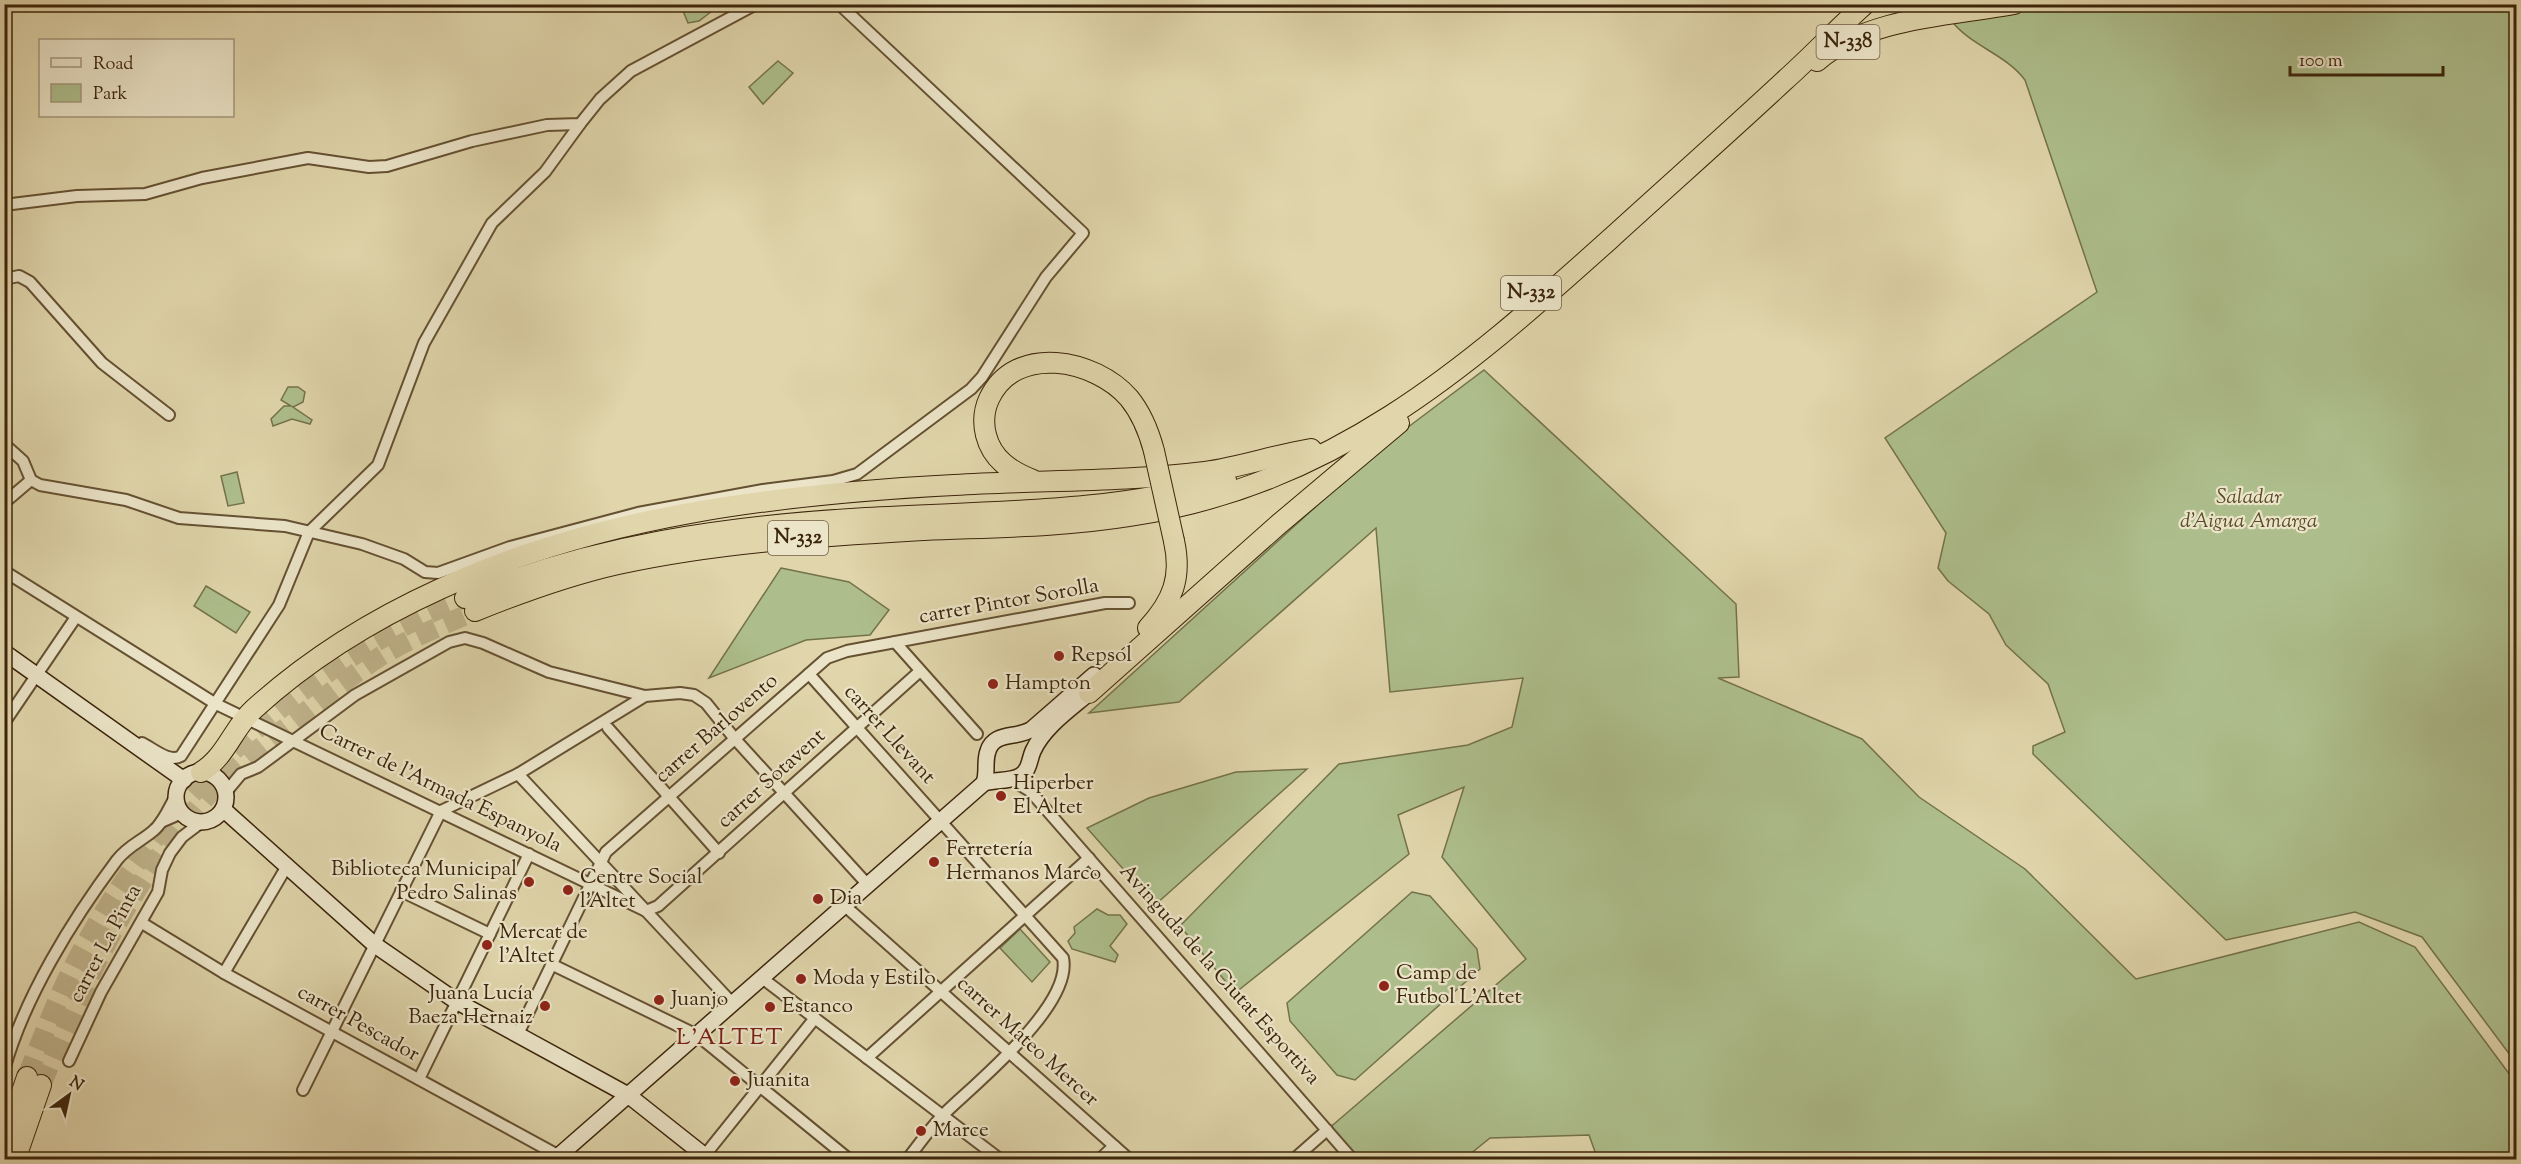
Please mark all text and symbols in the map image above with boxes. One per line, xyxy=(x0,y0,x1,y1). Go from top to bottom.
road number: N-338 xyxy=(1816,25,1880,59)
legend xyxy=(39,39,234,117)
scale bar xyxy=(2290,39,2443,77)
text: 100 m xyxy=(2299,49,2343,75)
text: Road xyxy=(93,52,133,78)
text: Park xyxy=(93,82,128,108)
road number: N-332 xyxy=(1501,276,1561,310)
park label: Saladar d’Aigua Amarga xyxy=(2180,483,2318,537)
road number: N-332 xyxy=(768,521,828,555)
street label: carrer Pintor Sorolla xyxy=(917,571,1102,633)
place label: Repsol xyxy=(1071,641,1132,671)
marker: Repsol xyxy=(1052,649,1066,663)
street label: carrer Barlovento xyxy=(649,667,785,791)
place label: Hampton xyxy=(1005,669,1091,699)
marker: Hampton xyxy=(986,677,1000,691)
street label: carrer Llevant xyxy=(836,679,942,791)
street label: Carrer de l'Armada Espanyola xyxy=(313,717,567,861)
street label: carrer Sotavent xyxy=(711,722,833,836)
place label: Hiperber El Altet xyxy=(1013,769,1094,823)
marker: Hiperber El Altet xyxy=(994,789,1008,803)
place label: Ferretería Hermanos Marco xyxy=(946,835,1101,889)
place label: Biblioteca Municipal Pedro Salinas xyxy=(331,855,517,909)
marker: Ferretería Hermanos Marco xyxy=(927,855,941,869)
street label: Avinguda de la Ciutat Esportiva xyxy=(1112,858,1327,1092)
place label: Centre Social l'Altet xyxy=(580,863,703,917)
marker: Biblioteca Municipal Pedro Salinas xyxy=(522,875,536,889)
street label: carrer La Pinta xyxy=(62,879,150,1009)
marker: Centre Social l'Altet xyxy=(561,883,575,897)
place label: Dia xyxy=(830,884,863,914)
marker: Dia xyxy=(811,892,825,906)
place label: Mercat de l'Altet xyxy=(499,918,588,972)
marker: Mercat de l'Altet xyxy=(480,938,494,952)
place label: Camp de Futbol L'Altet xyxy=(1396,959,1522,1013)
place label: Moda y Estilo xyxy=(813,964,936,994)
street label: carrer Mateo Mercer xyxy=(949,970,1105,1114)
marker: Moda y Estilo xyxy=(794,972,808,986)
street label: carrer Pescador xyxy=(291,978,425,1070)
place label: Juana Lucía Baeza Hernaiz xyxy=(408,979,533,1033)
marker: Camp de Futbol L'Altet xyxy=(1377,979,1391,993)
place label: Juanjo xyxy=(670,985,728,1015)
place label: Estanco xyxy=(782,992,853,1022)
marker: Juanjo xyxy=(652,993,666,1007)
marker: Juana Lucía Baeza Hernaiz xyxy=(538,999,552,1013)
marker: Estanco xyxy=(763,1000,777,1014)
district label: L'ALTET xyxy=(676,1021,784,1055)
north arrow xyxy=(39,1065,99,1125)
place label: Juanita xyxy=(746,1066,810,1096)
text: N xyxy=(64,1071,88,1098)
marker: Juanita xyxy=(728,1074,742,1088)
place label: Marce xyxy=(933,1116,989,1146)
marker: Marce xyxy=(914,1124,928,1138)

